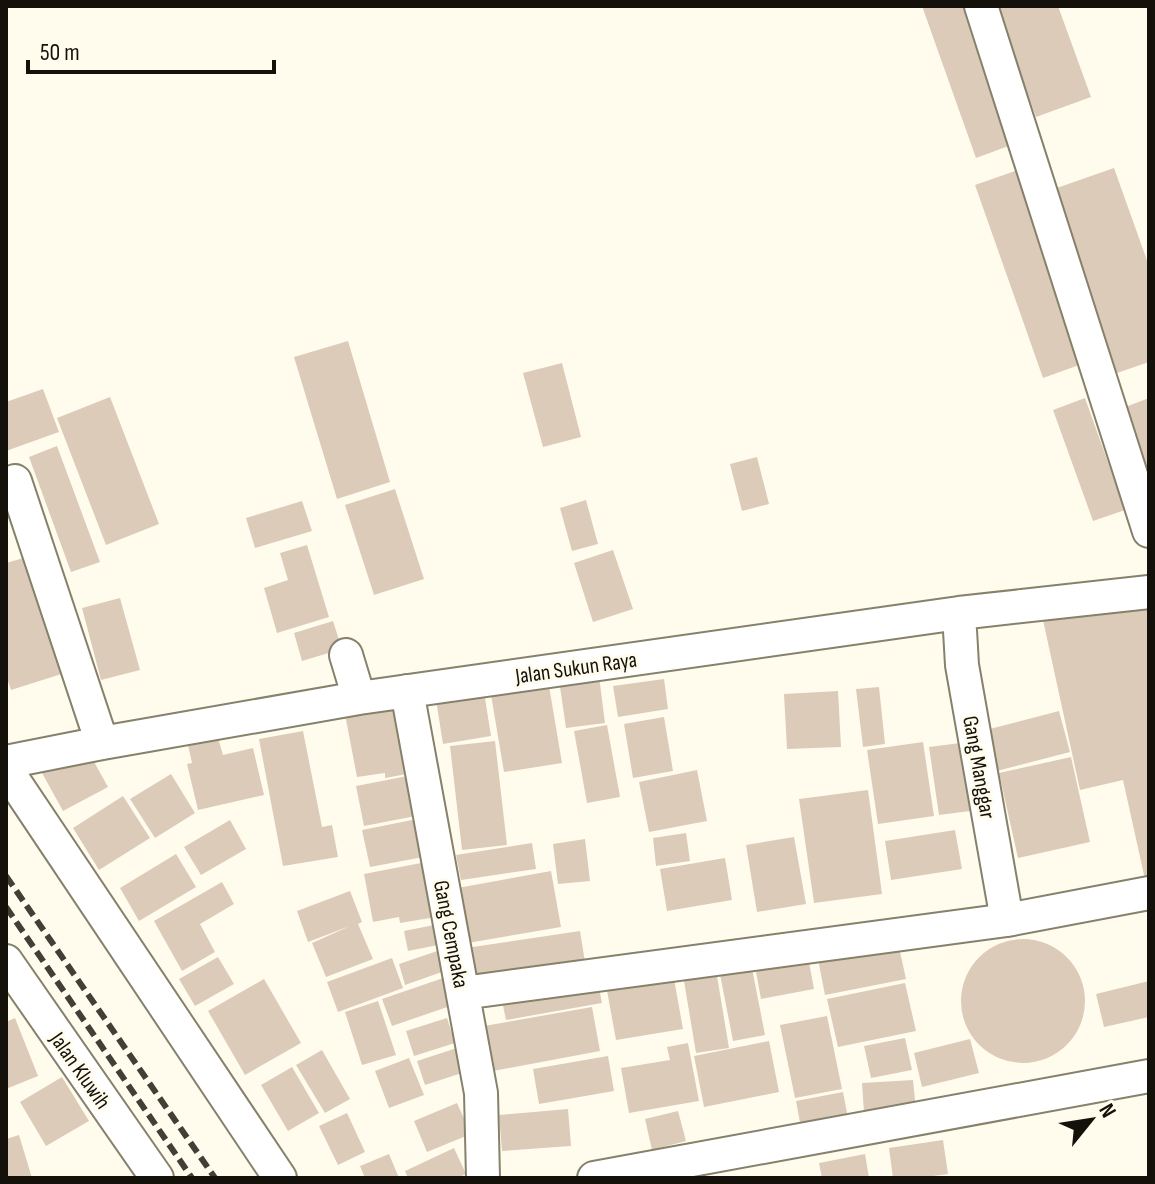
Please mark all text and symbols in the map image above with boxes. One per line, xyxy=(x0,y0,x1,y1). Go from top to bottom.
scale bar xyxy=(28,24,274,74)
text: 50 m xyxy=(40,38,80,67)
street label: Jalan Sukun Raya xyxy=(513,647,639,691)
street label: Gang Manggar xyxy=(956,714,1001,821)
street label: Gang Cempaka xyxy=(427,878,474,990)
street label: Jalan Kluwih xyxy=(43,1026,116,1114)
north arrow xyxy=(1051,1080,1131,1160)
text: N xyxy=(1092,1099,1122,1123)

